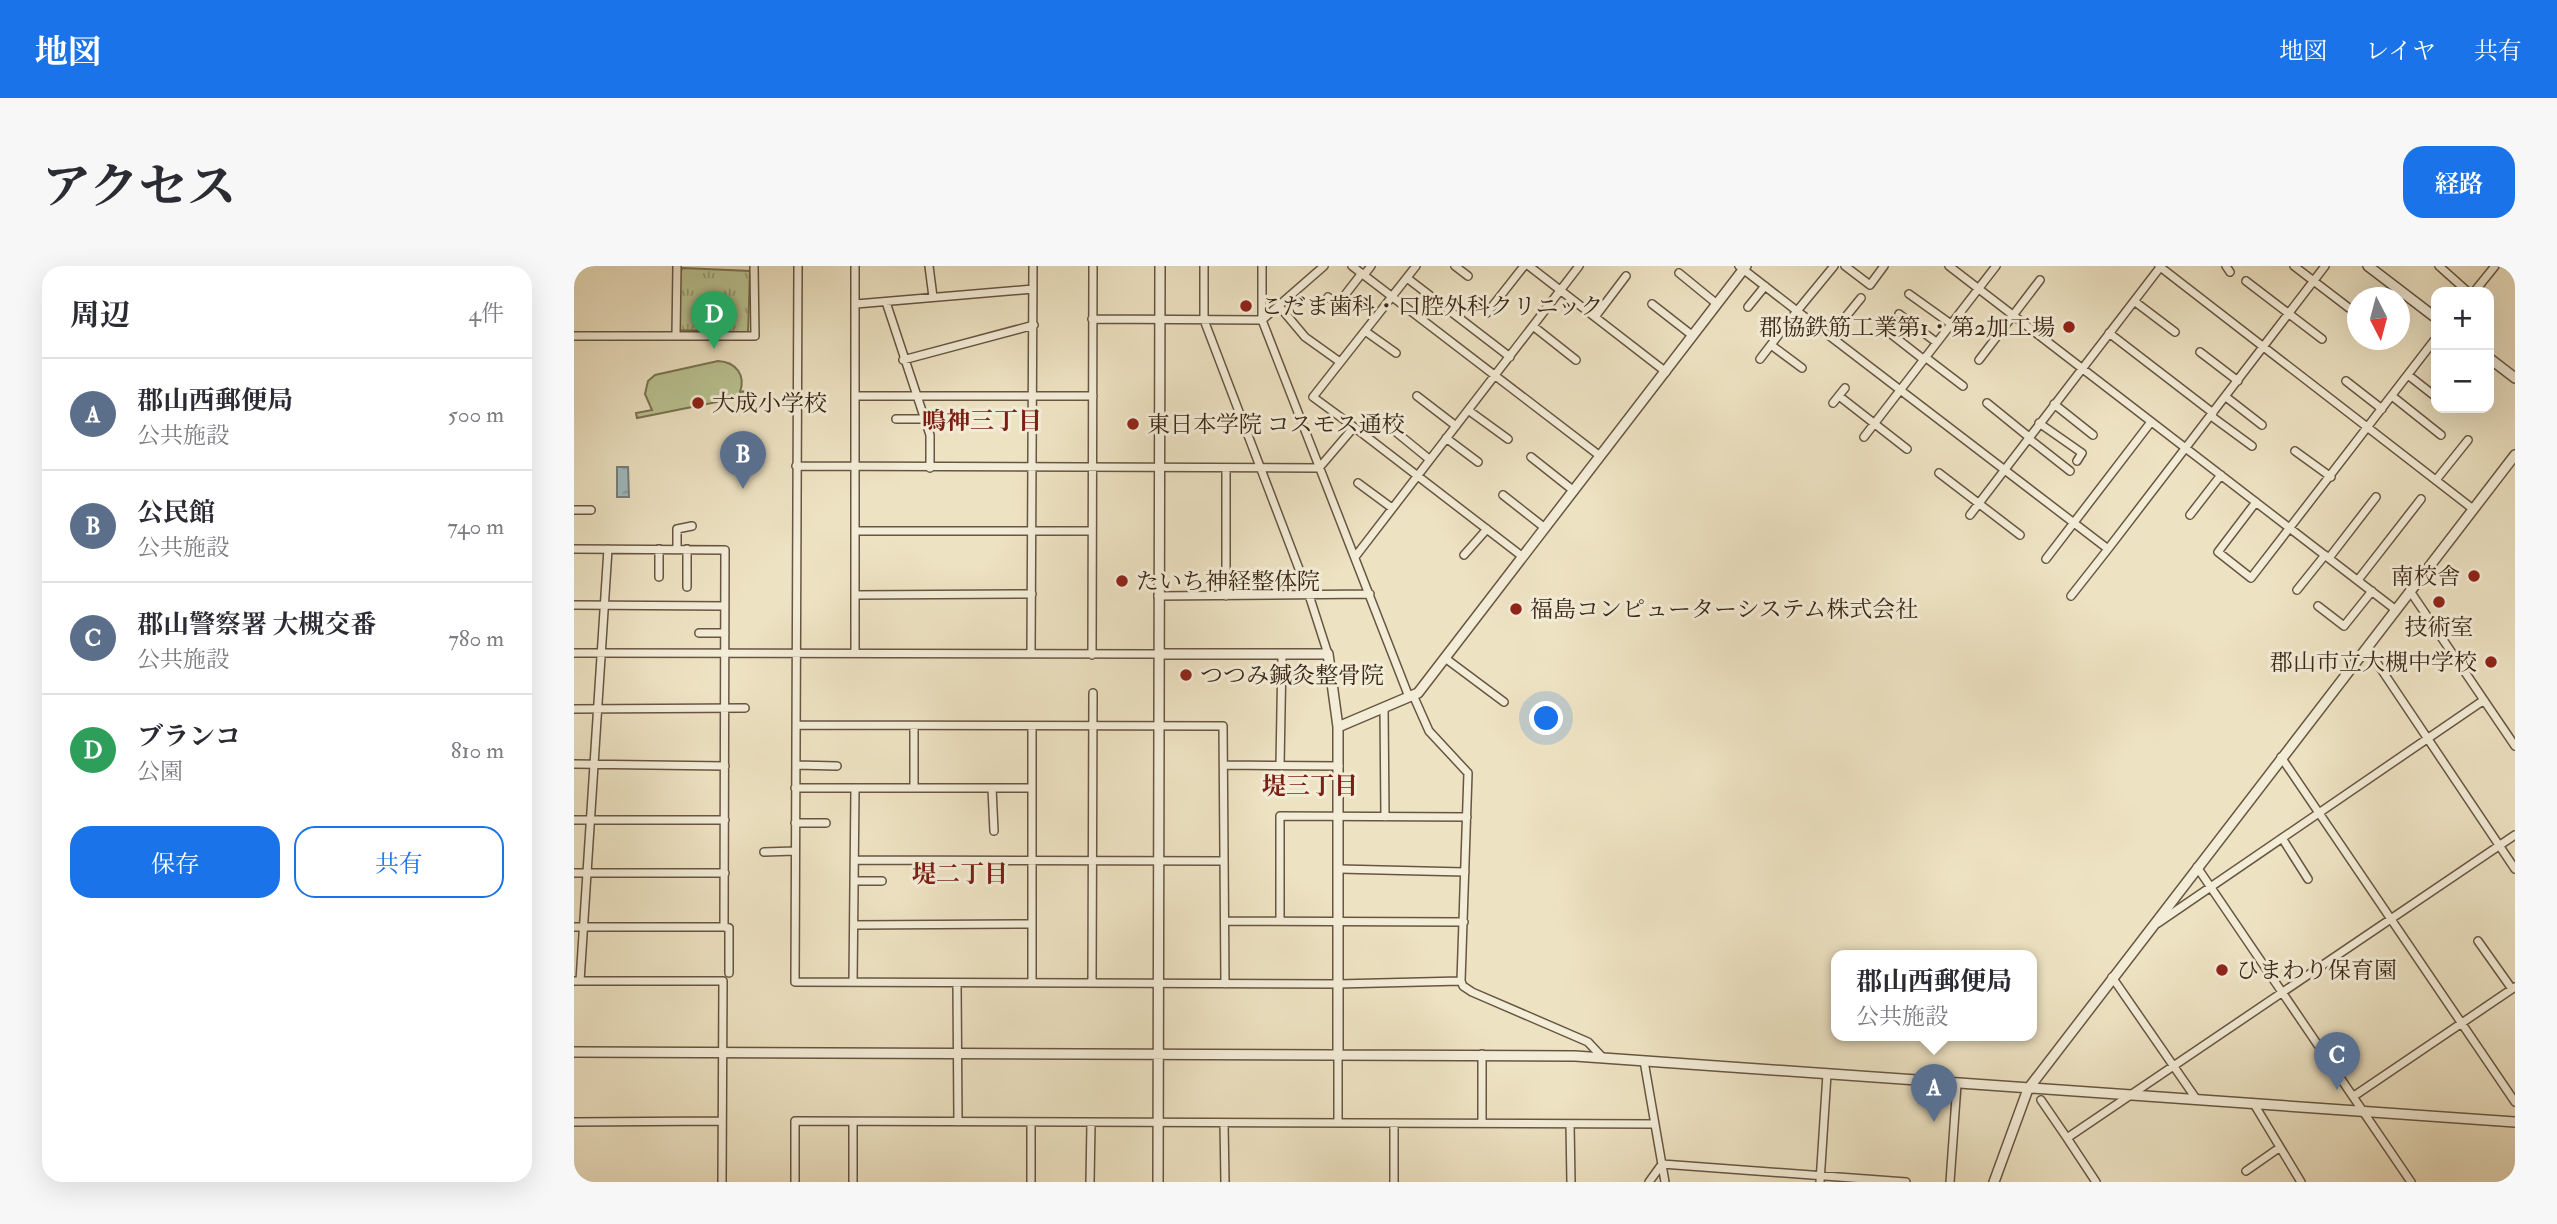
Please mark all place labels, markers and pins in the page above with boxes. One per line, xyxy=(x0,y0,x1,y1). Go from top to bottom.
pin: D xyxy=(691,291,737,349)
place label: こだま歯科・口腔外科クリニック xyxy=(1260,292,1604,321)
marker: こだま歯科・口腔外科クリニック xyxy=(1238,298,1254,314)
place label: 郡協鉄筋工業第1・第2加工場 xyxy=(1759,313,2055,342)
marker: 郡協鉄筋工業第1・第2加工場 xyxy=(2061,319,2077,335)
place label: 大成小学校 xyxy=(712,389,827,418)
marker: 大成小学校 xyxy=(690,395,706,411)
place label: 東日本学院 コスモス通校 xyxy=(1147,410,1405,439)
marker: 東日本学院 コスモス通校 xyxy=(1125,416,1141,432)
pin: B xyxy=(720,431,766,489)
place label: 南校舎 xyxy=(2391,562,2460,591)
place label: たいち神経整体院 xyxy=(1136,567,1320,596)
marker: 南校舎 xyxy=(2466,568,2482,584)
marker: たいち神経整体院 xyxy=(1114,573,1130,589)
marker: 技術室 xyxy=(2431,594,2447,610)
place label: 福島コンピューターシステム株式会社 xyxy=(1530,595,1918,624)
marker: 福島コンピューターシステム株式会社 xyxy=(1508,601,1524,617)
place label: 技術室 xyxy=(2405,613,2474,642)
place label: 郡山市立大槻中学校 xyxy=(2270,648,2477,677)
marker: 郡山市立大槻中学校 xyxy=(2483,654,2499,670)
place label: つつみ鍼灸整骨院 xyxy=(1200,661,1384,690)
marker: つつみ鍼灸整骨院 xyxy=(1178,667,1194,683)
place label: ひまわり保育園 xyxy=(2236,956,2397,985)
marker: ひまわり保育園 xyxy=(2214,962,2230,978)
pin: C xyxy=(2314,1032,2360,1090)
pin: A xyxy=(1911,1064,1957,1122)

